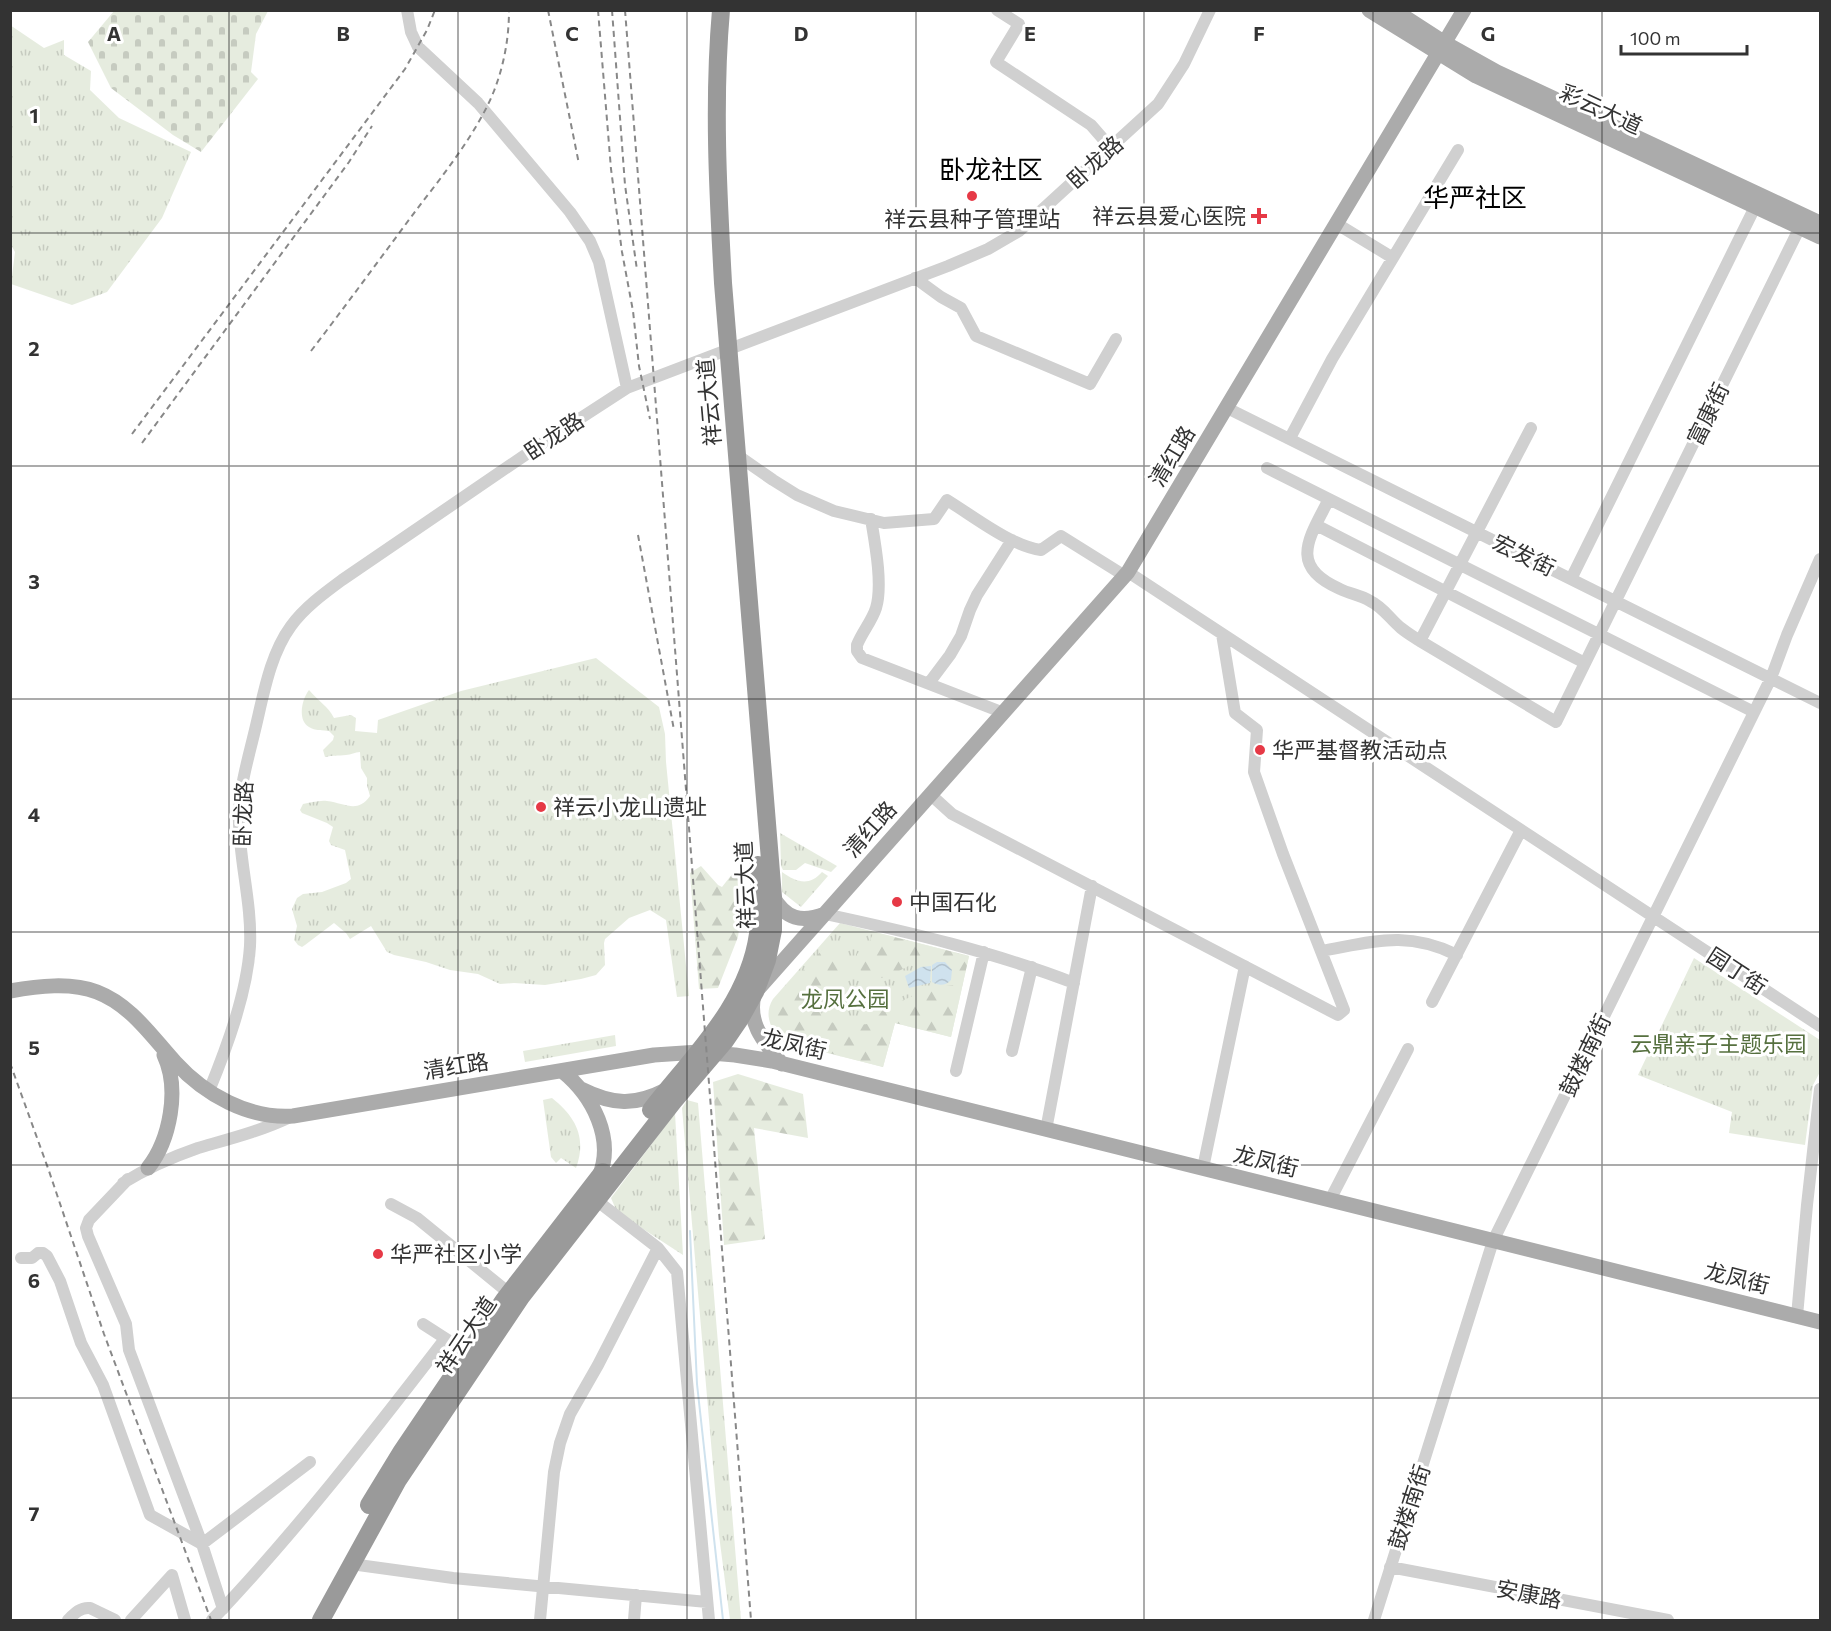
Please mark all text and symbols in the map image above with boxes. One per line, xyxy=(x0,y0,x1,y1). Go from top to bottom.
scale bar xyxy=(1621,18,1747,56)
text: A xyxy=(107,21,121,45)
text: B xyxy=(336,21,350,45)
text: C xyxy=(565,21,579,45)
text: D xyxy=(794,21,808,45)
text: E xyxy=(1024,21,1036,45)
text: F xyxy=(1253,21,1265,45)
text: G xyxy=(1481,21,1495,45)
text: 100 m xyxy=(1630,27,1680,49)
street label: 彩云大道 xyxy=(1556,78,1647,139)
text: 1 xyxy=(29,103,39,127)
street label: 卧龙路 xyxy=(1061,130,1128,194)
district label: 卧龙社区 xyxy=(939,153,1043,184)
district label: 华严社区 xyxy=(1423,181,1527,212)
marker: 祥云县种子管理站 xyxy=(965,189,979,203)
place label: 祥云县爱心医院 xyxy=(1092,202,1246,229)
place label: 祥云县种子管理站 xyxy=(884,205,1060,232)
marker: 祥云县爱心医院 xyxy=(1250,207,1268,225)
text: 2 xyxy=(28,336,40,360)
street label: 祥云大道 xyxy=(691,357,726,447)
street label: 富康街 xyxy=(1681,378,1734,449)
street label: 卧龙路 xyxy=(519,406,589,465)
street label: 清红路 xyxy=(1143,420,1200,491)
street label: 宏发街 xyxy=(1489,528,1560,581)
text: 3 xyxy=(28,569,40,593)
place label: 华严基督教活动点 xyxy=(1272,736,1448,763)
marker: 华严基督教活动点 xyxy=(1253,743,1267,757)
street label: 卧龙路 xyxy=(228,781,257,847)
place label: 祥云小龙山遗址 xyxy=(553,793,707,820)
street label: 清红路 xyxy=(838,795,902,862)
marker: 祥云小龙山遗址 xyxy=(534,800,548,814)
text: 4 xyxy=(28,802,40,826)
street label: 祥云大道 xyxy=(729,841,760,929)
place label: 中国石化 xyxy=(909,888,997,915)
marker: 中国石化 xyxy=(890,895,904,909)
street label: 园丁街 xyxy=(1702,941,1772,1000)
park label: 龙凤公园 xyxy=(801,985,889,1012)
street label: 鼓楼南街 xyxy=(1553,1009,1616,1100)
street label: 龙凤街 xyxy=(759,1023,829,1064)
park label: 云鼎亲子主题乐园 xyxy=(1630,1030,1806,1057)
text: 5 xyxy=(28,1035,40,1059)
street label: 清红路 xyxy=(421,1047,491,1084)
street label: 龙凤街 xyxy=(1231,1139,1301,1182)
place label: 华严社区小学 xyxy=(390,1240,522,1267)
marker: 华严社区小学 xyxy=(371,1247,385,1261)
street label: 龙凤街 xyxy=(1702,1256,1772,1299)
text: 6 xyxy=(28,1268,40,1292)
street label: 祥云大道 xyxy=(430,1291,501,1379)
street label: 鼓楼南街 xyxy=(1382,1461,1435,1553)
text: 7 xyxy=(29,1501,40,1525)
street label: 安康路 xyxy=(1494,1574,1564,1613)

